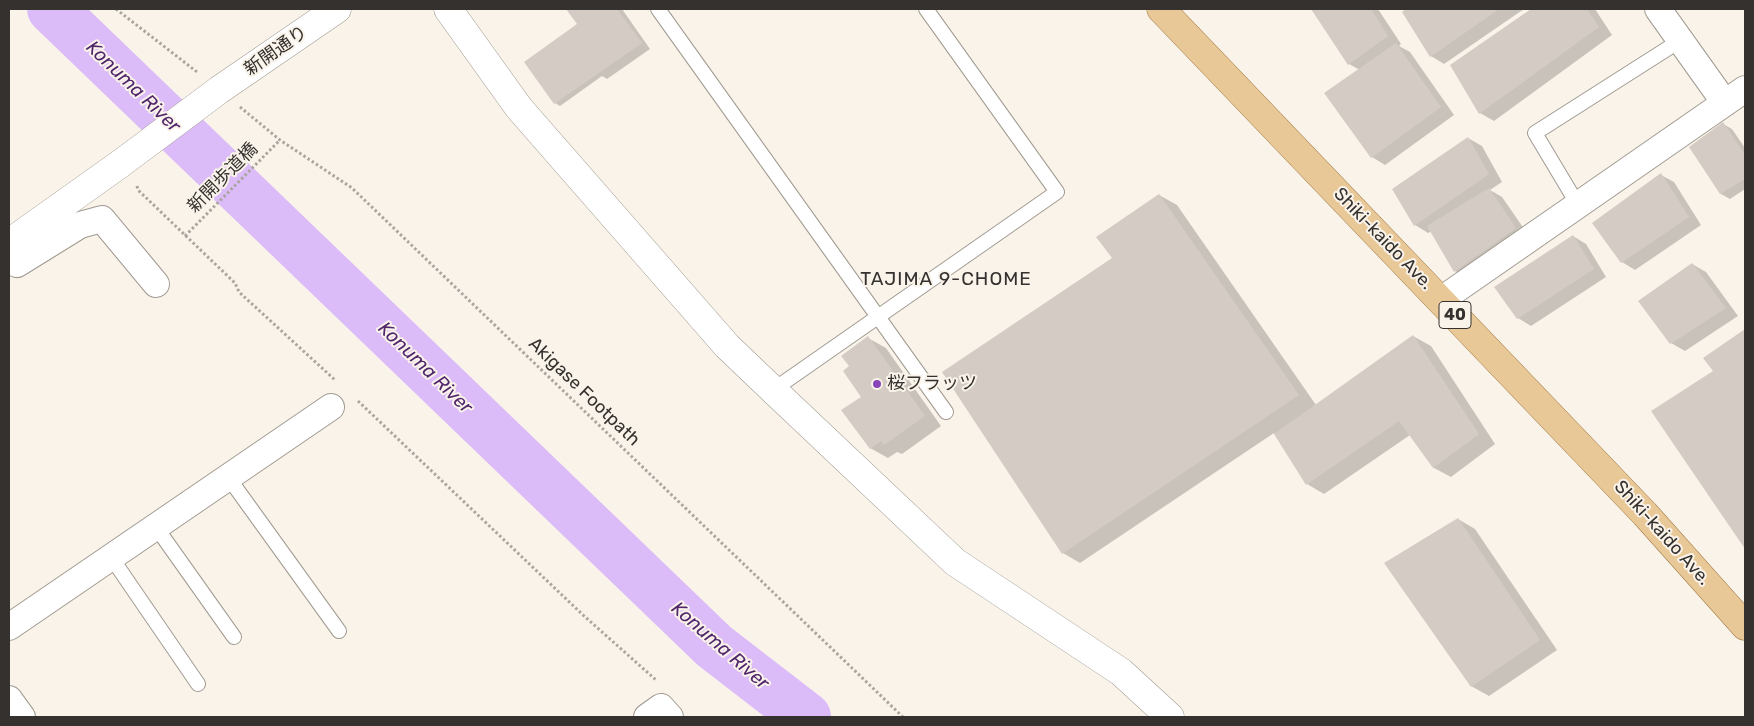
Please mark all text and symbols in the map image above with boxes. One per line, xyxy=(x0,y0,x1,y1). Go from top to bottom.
street label: 新開通り xyxy=(240,22,312,80)
water label: Konuma River xyxy=(81,36,185,138)
street label: 新開歩道橋 xyxy=(184,139,262,217)
street label: Shiki-kaido Ave. xyxy=(1329,183,1437,295)
district label: TAJIMA 9-CHOME xyxy=(858,269,1034,291)
road number: 40 xyxy=(1439,302,1471,328)
water label: Konuma River xyxy=(373,317,477,419)
street label: Akigase Footpath xyxy=(524,333,644,451)
place label: 桜フラッツ xyxy=(887,373,977,395)
marker: 桜フラッツ xyxy=(871,378,883,390)
street label: Shiki-kaido Ave. xyxy=(1609,476,1715,590)
water label: Konuma River xyxy=(666,597,774,695)

